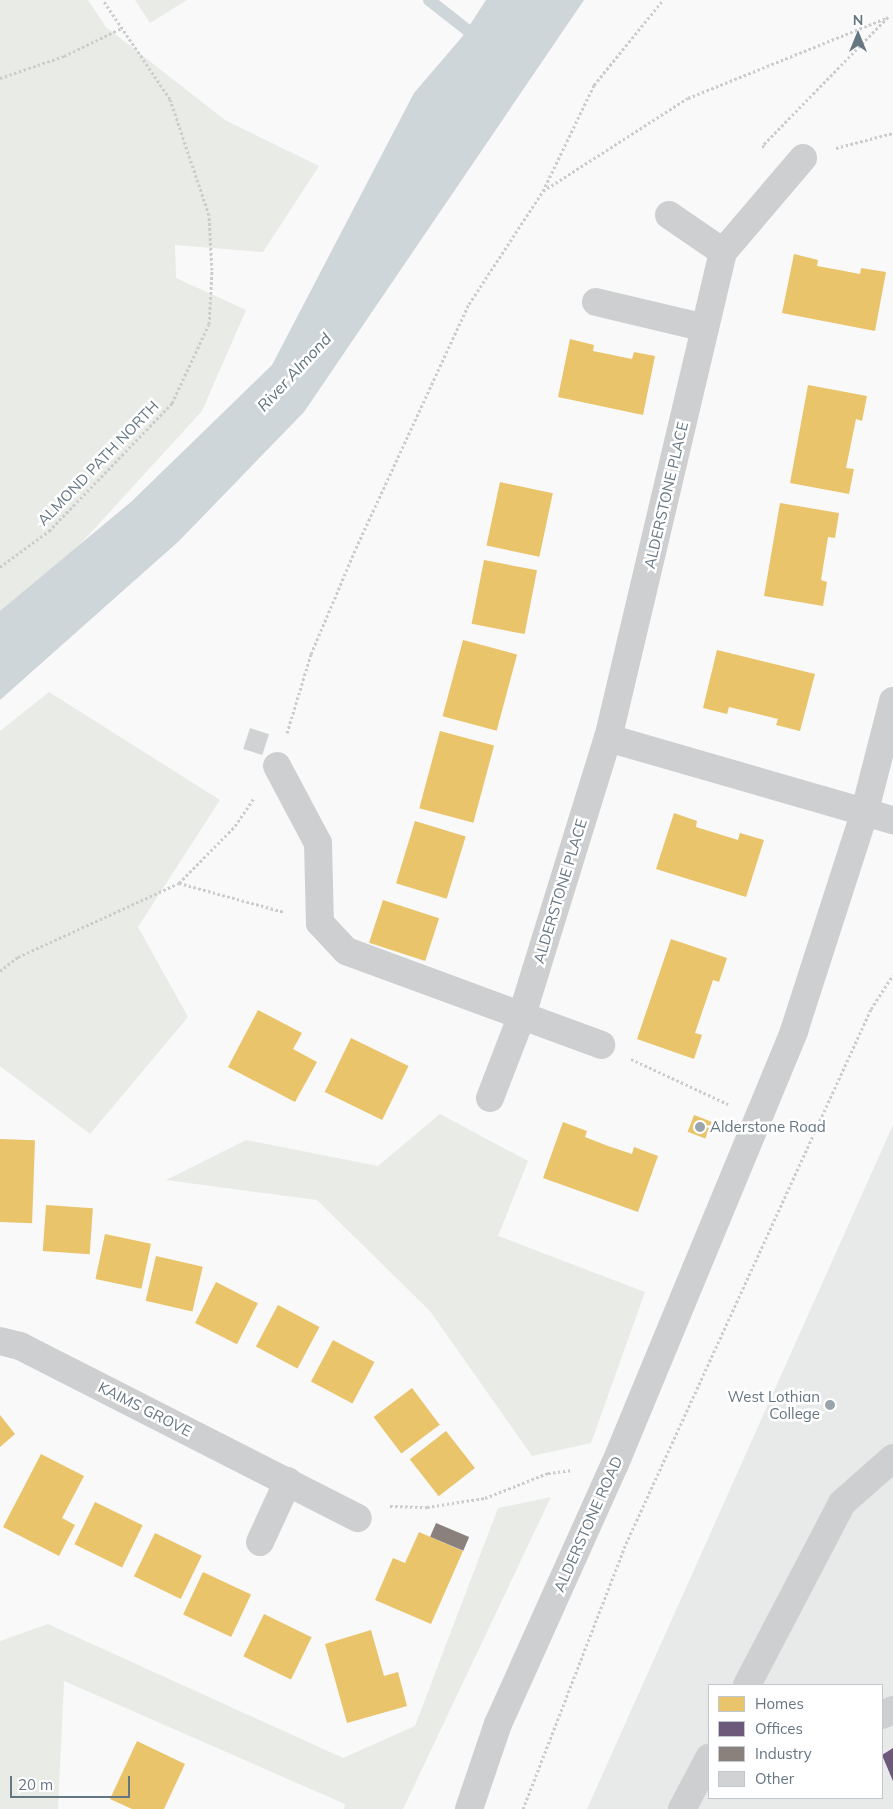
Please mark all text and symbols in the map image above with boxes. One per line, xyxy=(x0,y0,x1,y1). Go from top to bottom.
north arrow xyxy=(833,10,883,60)
text: N xyxy=(853,11,863,29)
water label: River Almond xyxy=(253,329,335,415)
street label: ALMOND PATH NORTH xyxy=(34,397,162,529)
street label: ALDERSTONE PLACE xyxy=(640,420,692,570)
street label: ALDERSTONE PLACE xyxy=(529,817,591,965)
place label: Alderstone Road xyxy=(710,1118,826,1136)
marker: Alderstone Road xyxy=(694,1121,706,1133)
street label: KAIMS GROVE xyxy=(95,1378,195,1440)
place label: West Lothian College xyxy=(728,1387,820,1422)
marker: West Lothian College xyxy=(824,1399,836,1411)
street label: ALDERSTONE ROAD xyxy=(550,1453,626,1595)
legend xyxy=(708,1684,883,1799)
text: Homes xyxy=(755,1694,804,1713)
text: Offices xyxy=(755,1719,803,1738)
text: Industry xyxy=(755,1744,812,1763)
scale bar xyxy=(12,1766,132,1798)
text: Other xyxy=(755,1769,794,1788)
text: 20 m xyxy=(18,1775,53,1794)

